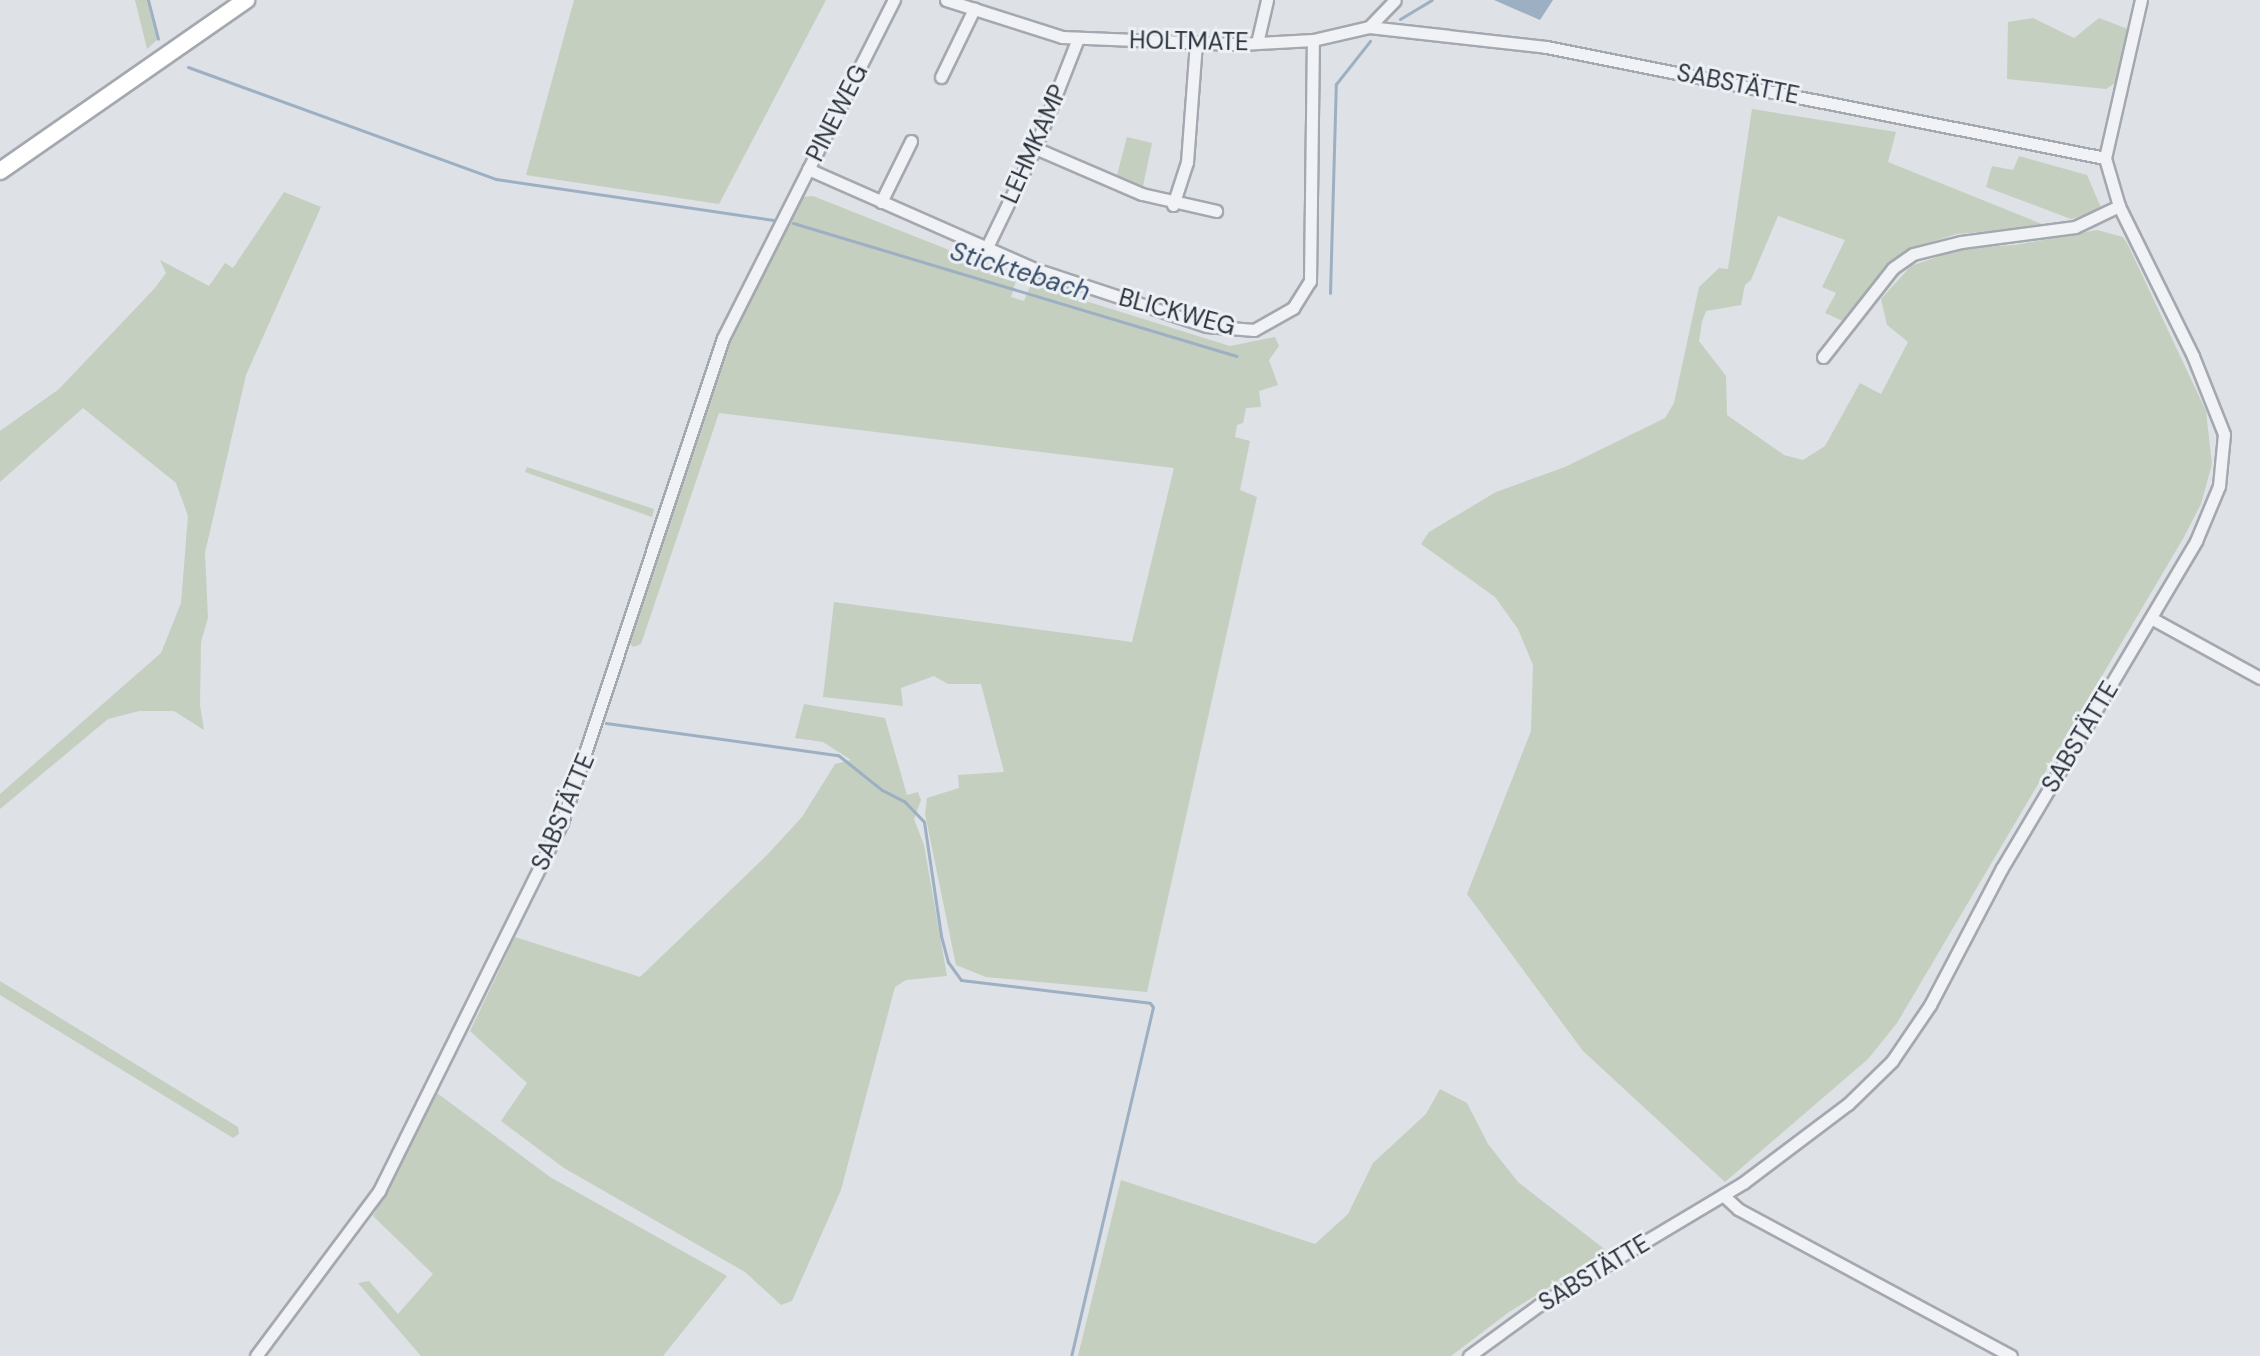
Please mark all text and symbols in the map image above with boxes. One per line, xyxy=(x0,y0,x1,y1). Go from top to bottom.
street label: HOLTMATE xyxy=(1129,26,1249,56)
street label: SABSTÄTTE xyxy=(1674,58,1802,110)
street label: PINEWEG xyxy=(800,60,874,166)
street label: LEHMKAMP xyxy=(995,80,1073,208)
water label: Sticktebach xyxy=(946,236,1094,308)
street label: BLICKWEG xyxy=(1116,283,1238,341)
street label: SABSTÄTTE xyxy=(2036,676,2124,798)
street label: SABSTÄTTE xyxy=(526,749,600,875)
street label: SABSTÄTTE xyxy=(1533,1229,1655,1317)

